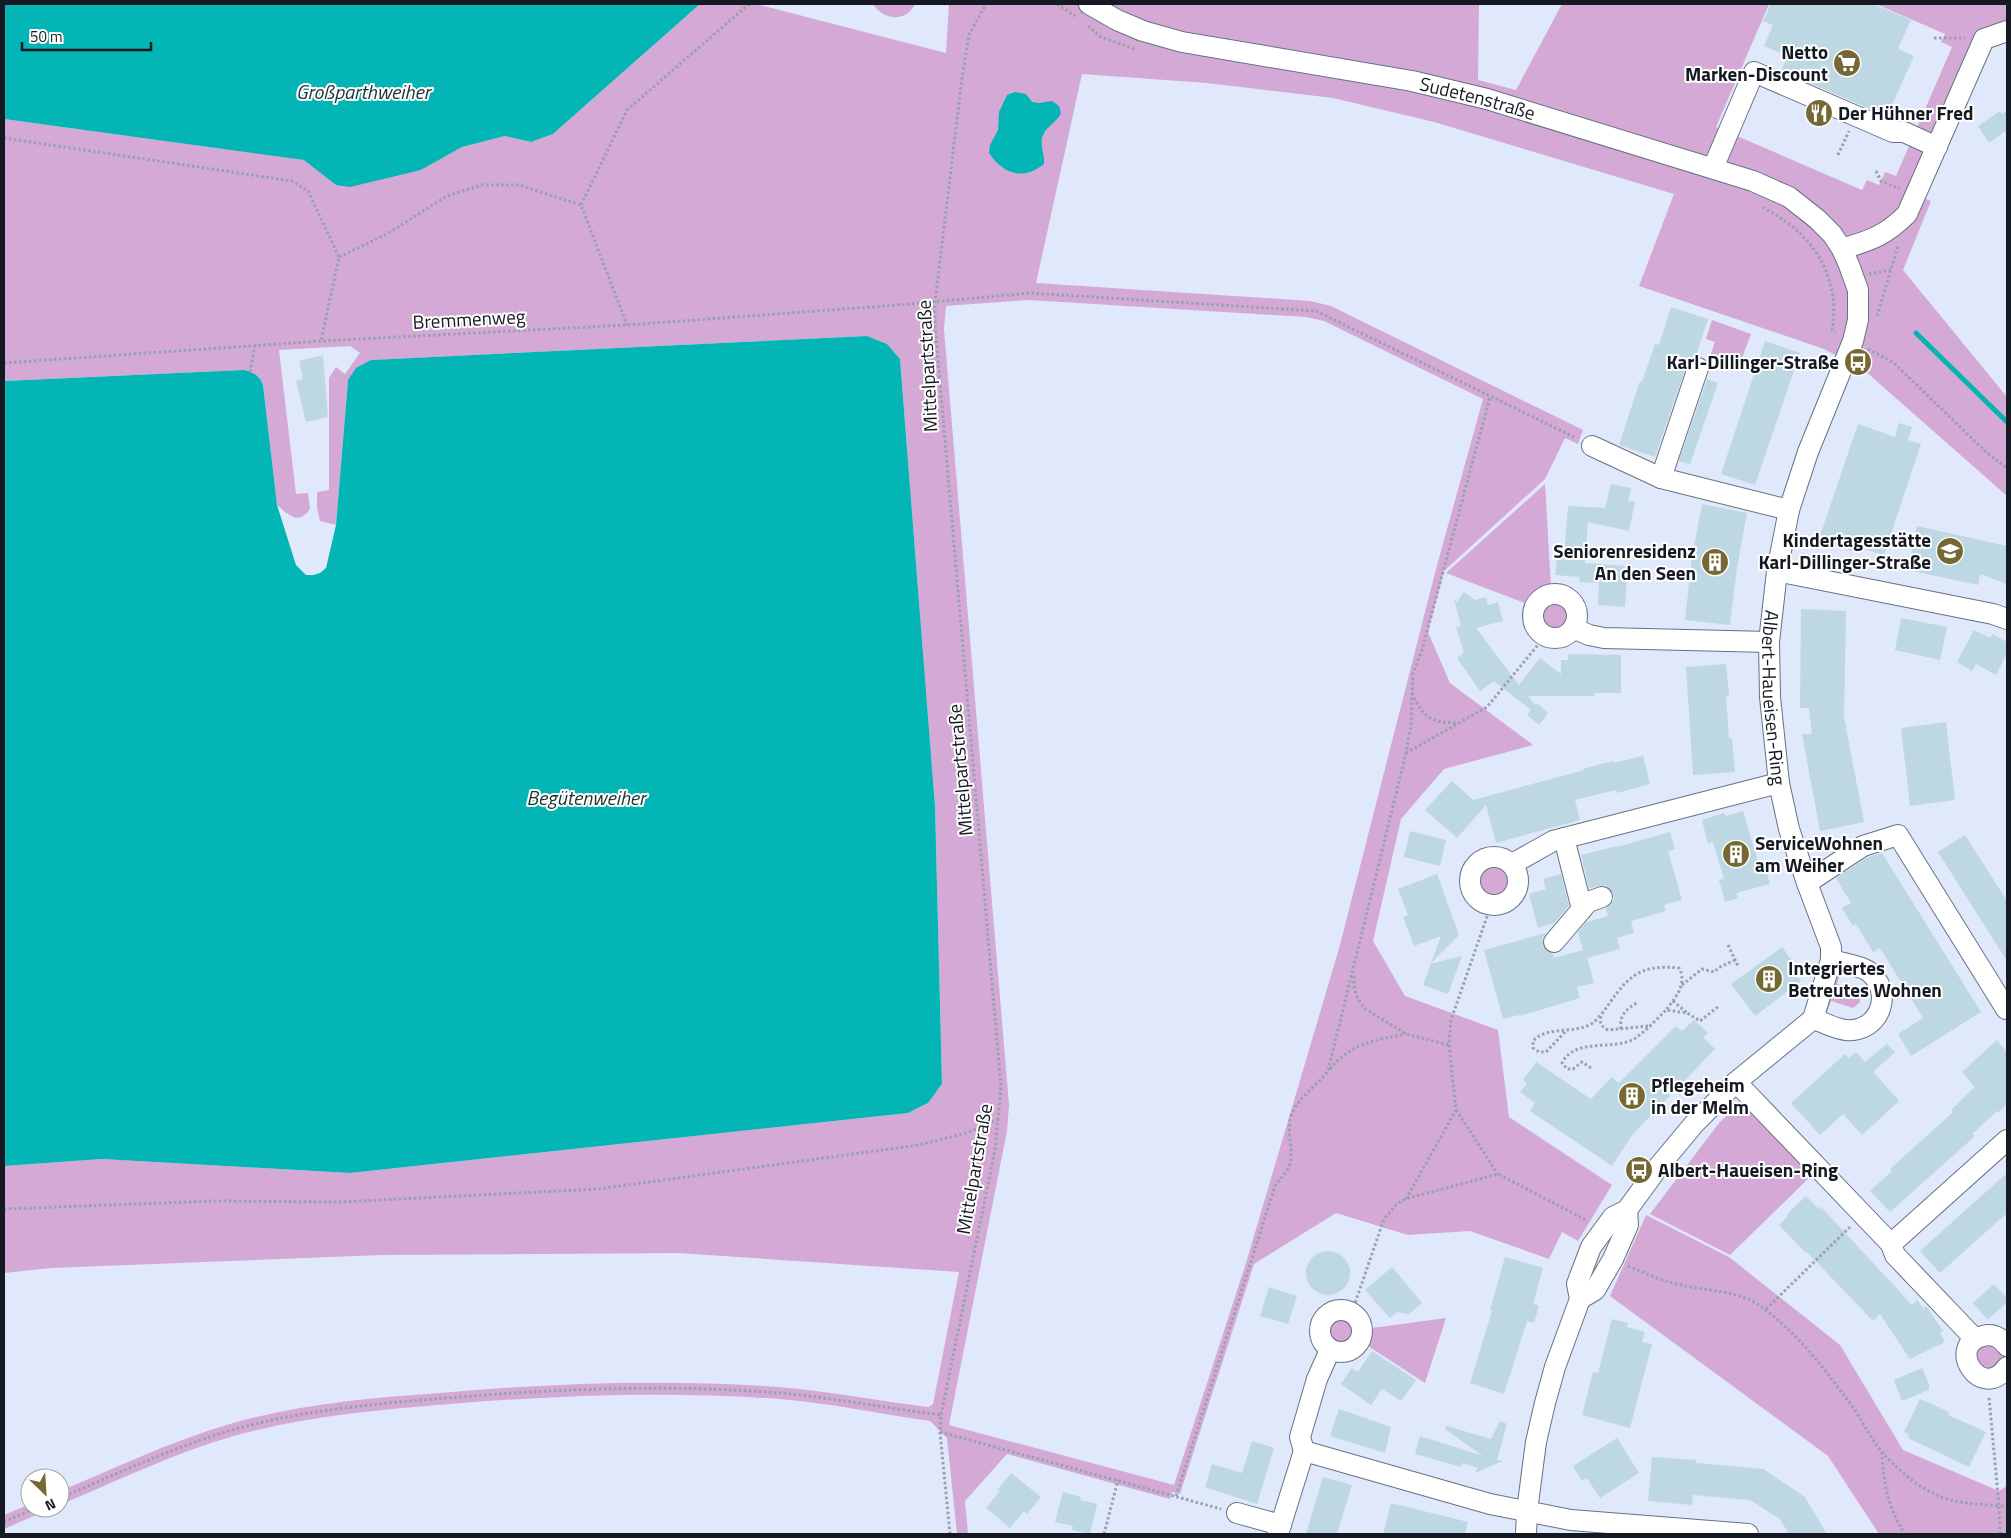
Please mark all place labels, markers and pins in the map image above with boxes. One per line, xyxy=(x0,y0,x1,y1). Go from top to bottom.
place label: Netto Marken-Discount xyxy=(1685,37,1828,88)
supermarket icon: Netto Marken-Discount xyxy=(1832,48,1862,78)
restaurant icon: Der Hühner Fred xyxy=(1804,98,1834,128)
place label: Der Hühner Fred xyxy=(1838,98,1973,127)
place label: Karl-Dillinger-Straße xyxy=(1666,347,1839,376)
bus stop icon: Karl-Dillinger-Straße xyxy=(1843,347,1873,377)
place label: Kindertagesstätte Karl-Dillinger-Straße xyxy=(1758,525,1931,576)
place label: Seniorenresidenz An den Seen xyxy=(1553,536,1696,587)
school or university icon: Kindertagesstätte Karl-Dillinger-Straße xyxy=(1935,536,1965,566)
building icon: Seniorenresidenz An den Seen xyxy=(1700,547,1730,577)
place label: ServiceWohnen am Weiher xyxy=(1755,828,1883,879)
building icon: ServiceWohnen am Weiher xyxy=(1721,839,1751,869)
place label: Integriertes Betreutes Wohnen xyxy=(1788,953,1942,1004)
building icon: Integriertes Betreutes Wohnen xyxy=(1754,964,1784,994)
place label: Pflegeheim in der Melm xyxy=(1651,1070,1749,1121)
building icon: Pflegeheim in der Melm xyxy=(1617,1081,1647,1111)
bus stop icon: Albert-Haueisen-Ring xyxy=(1624,1155,1654,1185)
place label: Albert-Haueisen-Ring xyxy=(1658,1155,1838,1184)

